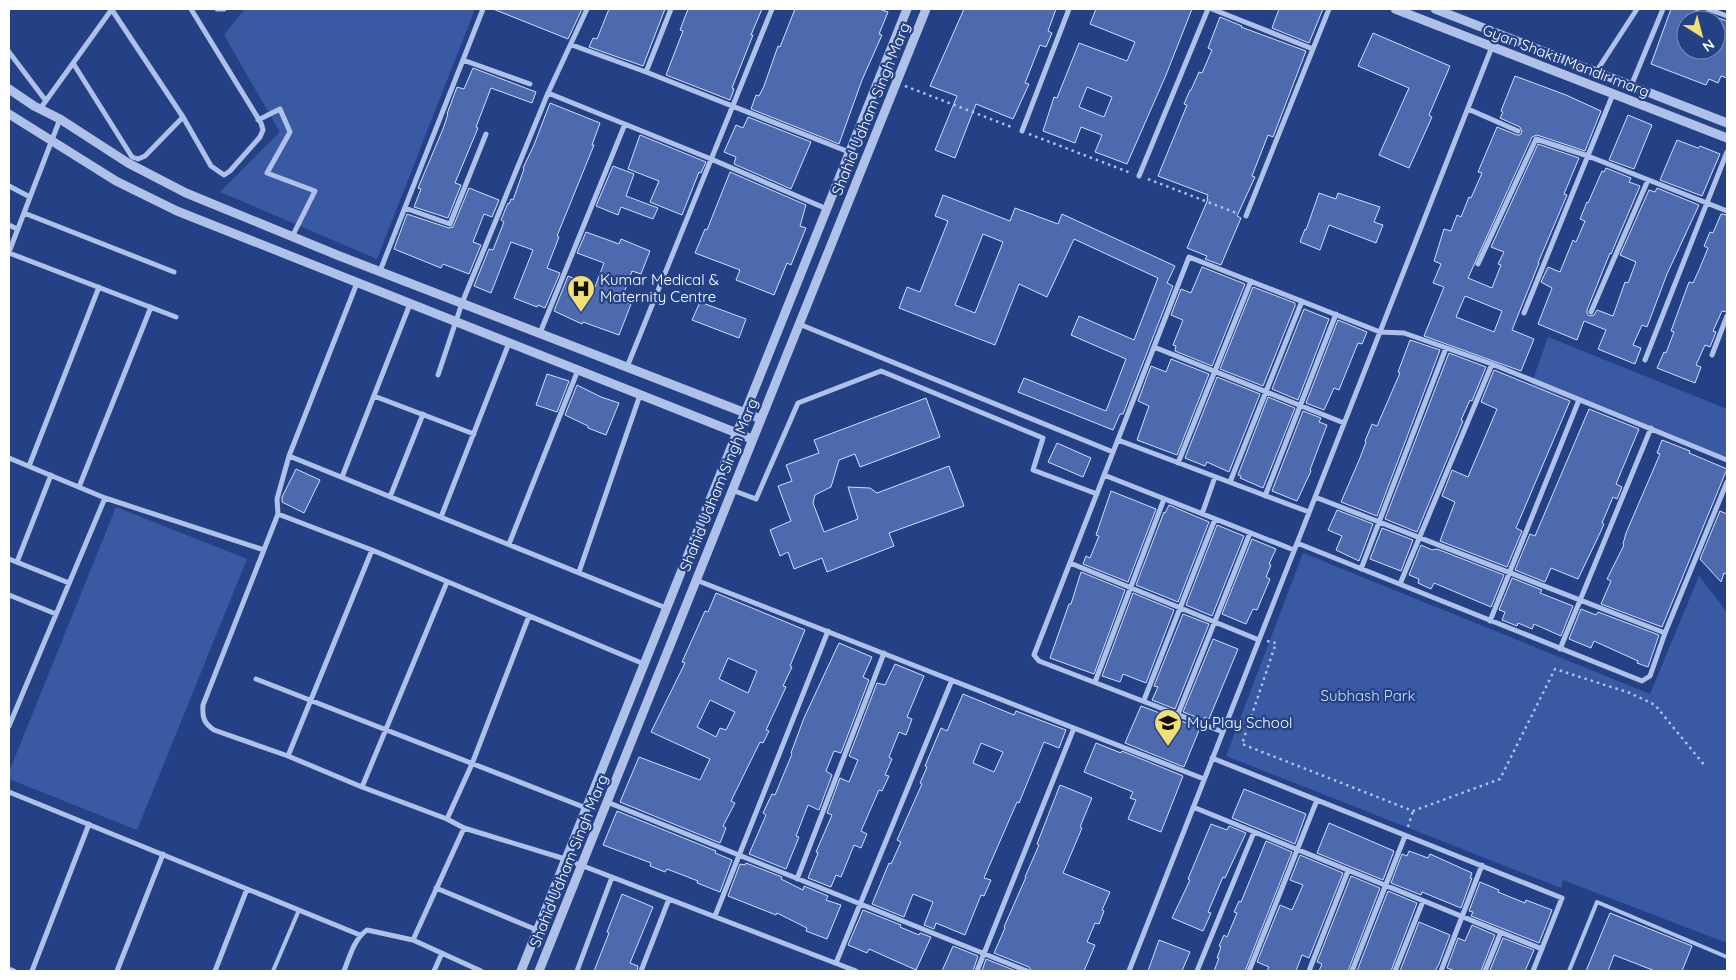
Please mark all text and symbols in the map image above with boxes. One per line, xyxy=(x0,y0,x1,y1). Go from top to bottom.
north arrow xyxy=(1676,10,1726,60)
street label: Shahid Udham Singh Marg xyxy=(827,20,914,198)
street label: Gyan Shakti Mandir marg xyxy=(1480,20,1652,101)
text: N xyxy=(1699,35,1718,56)
place label: Kumar Medical & Maternity Centre xyxy=(600,270,719,306)
hospital icon: Kumar Medical & Maternity Centre xyxy=(566,274,596,313)
street label: Shahid Udham Singh Marg xyxy=(675,396,762,574)
park label: Subhash Park xyxy=(1320,686,1416,705)
school or university icon: My Play School xyxy=(1153,708,1183,747)
place label: My Play School xyxy=(1187,713,1292,732)
street label: Shahid Udham Singh Marg xyxy=(525,772,612,950)

